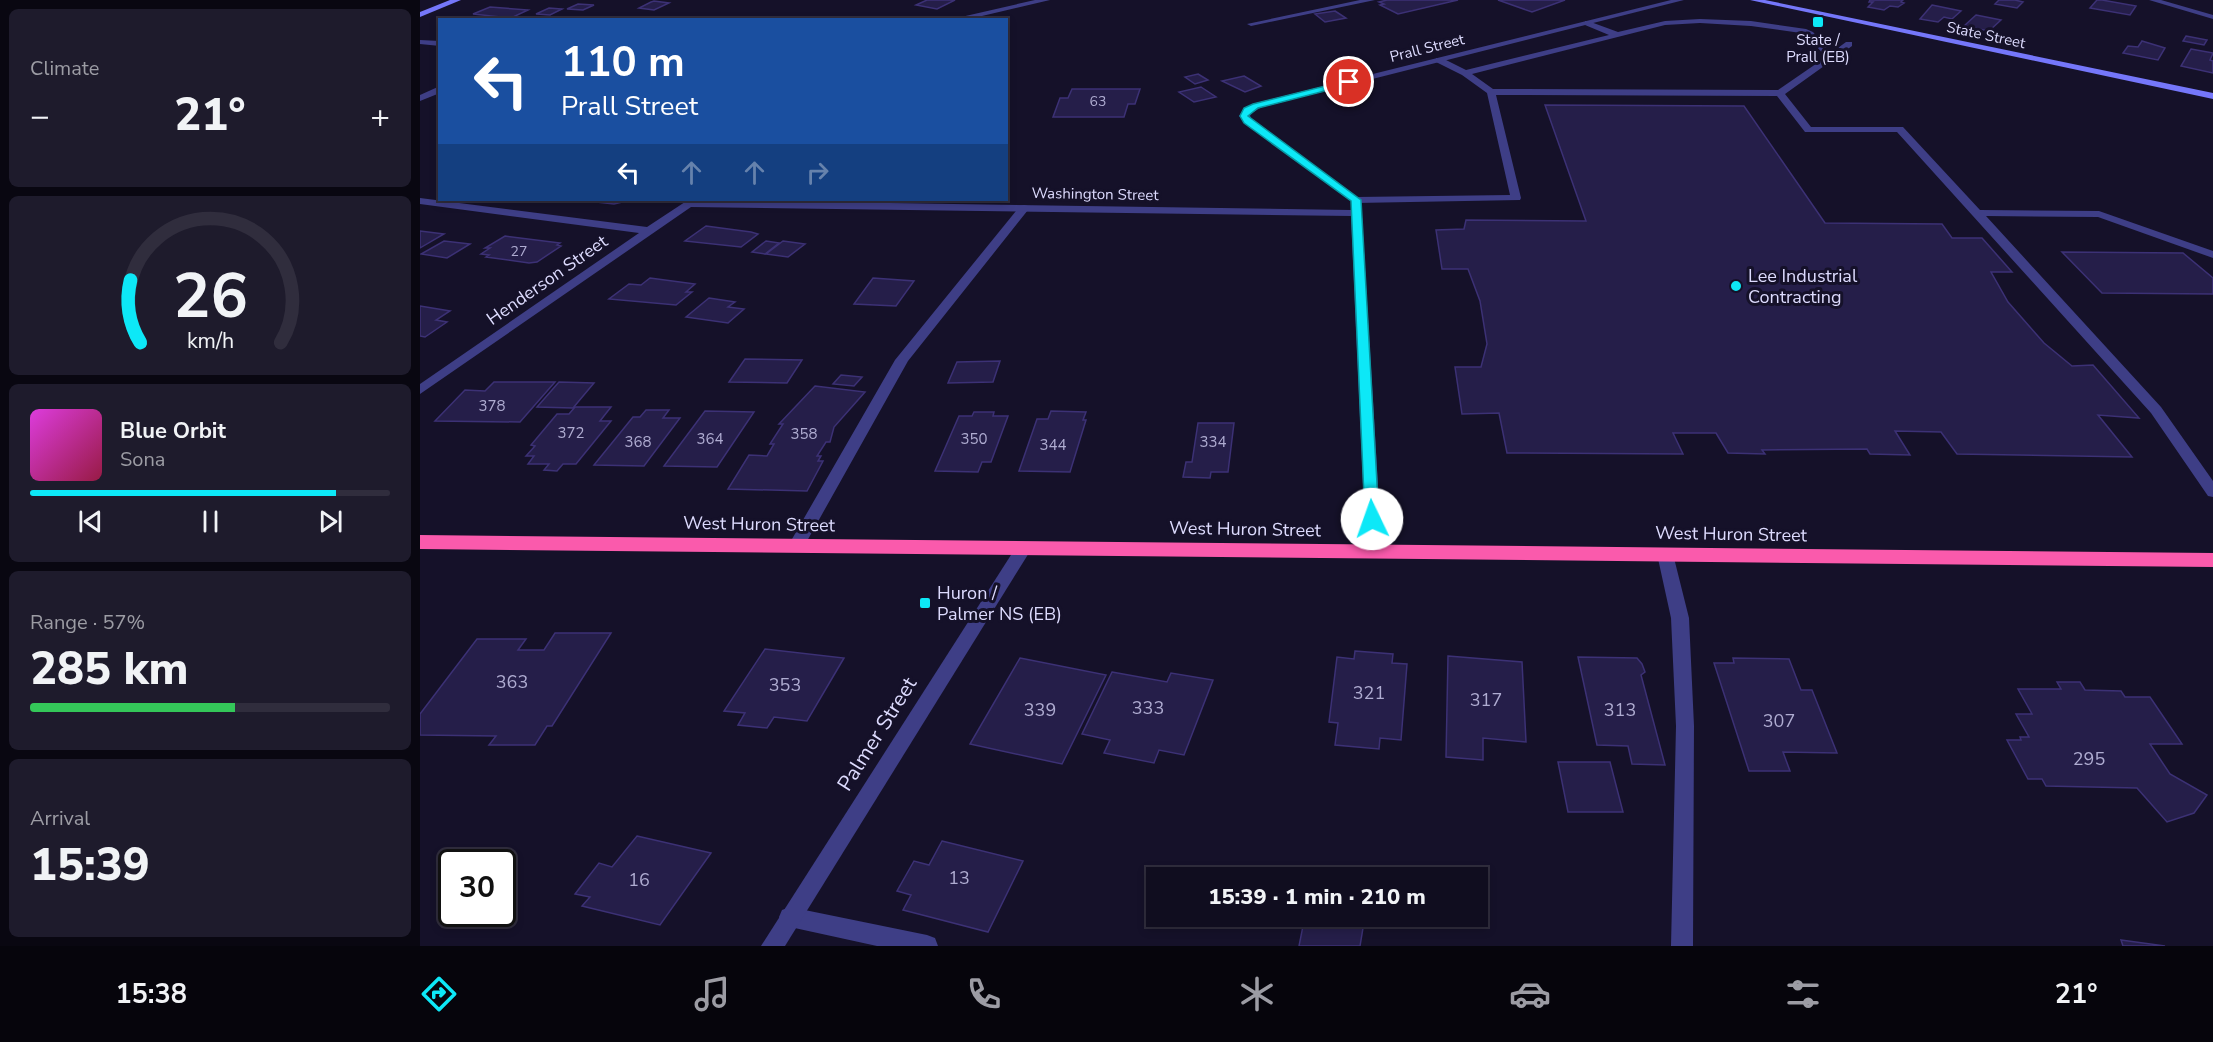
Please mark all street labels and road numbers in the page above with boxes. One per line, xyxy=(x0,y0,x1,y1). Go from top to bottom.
street label: State Street xyxy=(1945,17,2028,53)
street label: Prall Street xyxy=(1388,29,1467,67)
street label: Washington Street xyxy=(1031,183,1159,205)
street label: Henderson Street xyxy=(482,229,613,331)
street label: West Huron Street xyxy=(683,511,836,537)
street label: West Huron Street xyxy=(1169,516,1322,542)
street label: West Huron Street xyxy=(1655,521,1808,547)
street label: Palmer Street xyxy=(831,671,924,796)

